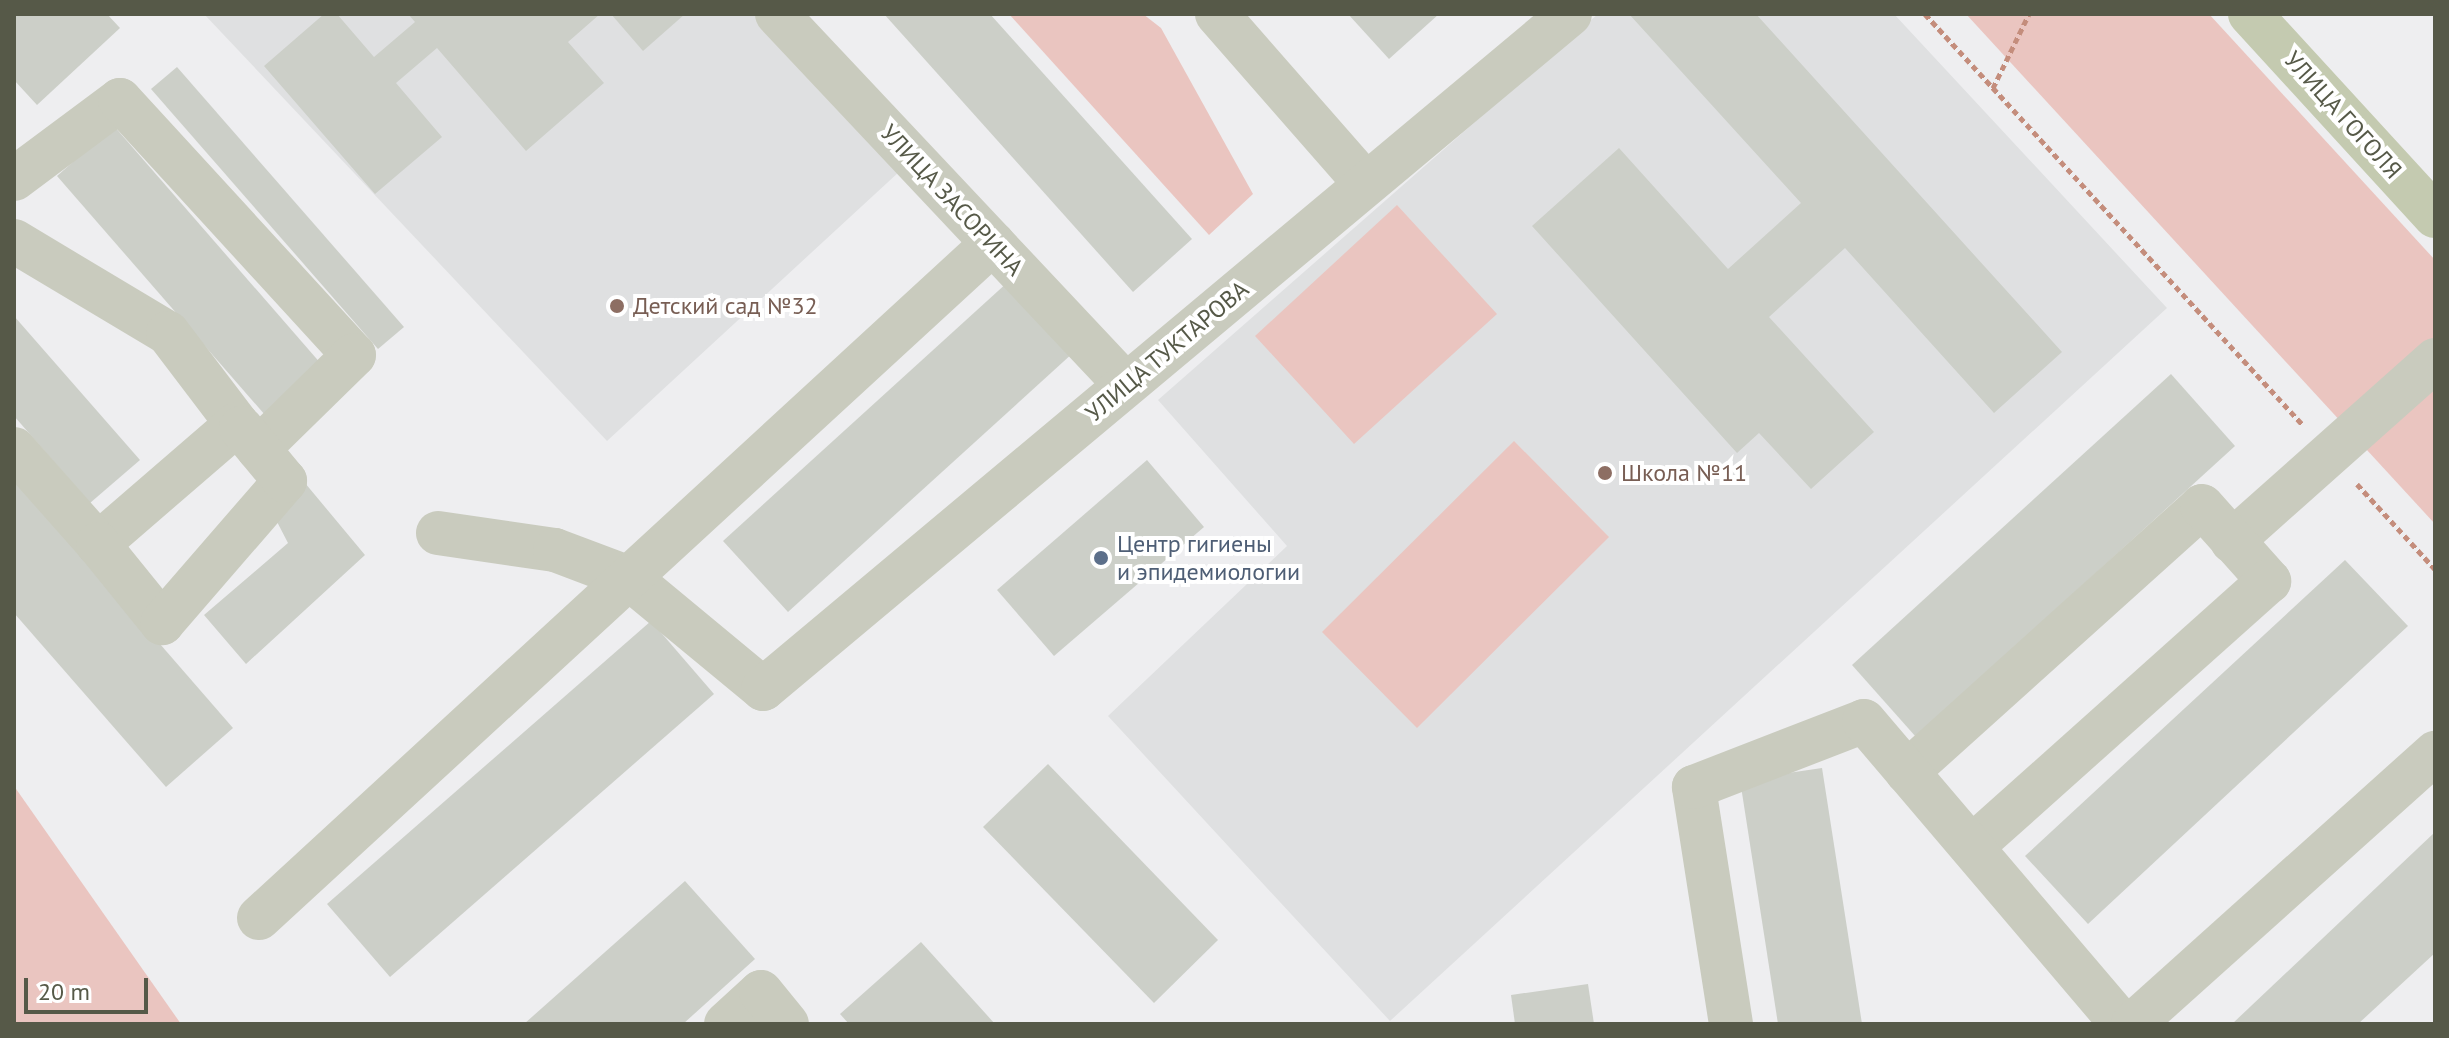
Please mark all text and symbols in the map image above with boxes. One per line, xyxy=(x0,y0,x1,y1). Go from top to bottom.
street label: УЛИЦА ГОГОЛЯ xyxy=(2278,45,2408,185)
street label: УЛИЦА ЗАСОРИНА xyxy=(874,118,1030,282)
street label: УЛИЦА ТУКТАРОВА xyxy=(1079,274,1255,428)
place label: Детский сад №32 xyxy=(633,292,818,320)
marker: Детский сад №32 xyxy=(608,297,626,315)
place label: Школа №11 xyxy=(1621,459,1747,487)
marker: Школа №11 xyxy=(1596,464,1614,482)
place label: Центр гигиены и эпидемиологии xyxy=(1117,530,1300,586)
marker: Центр гигиены и эпидемиологии xyxy=(1092,549,1110,567)
scale bar xyxy=(28,962,152,1012)
text: 20 m xyxy=(38,976,90,1007)

